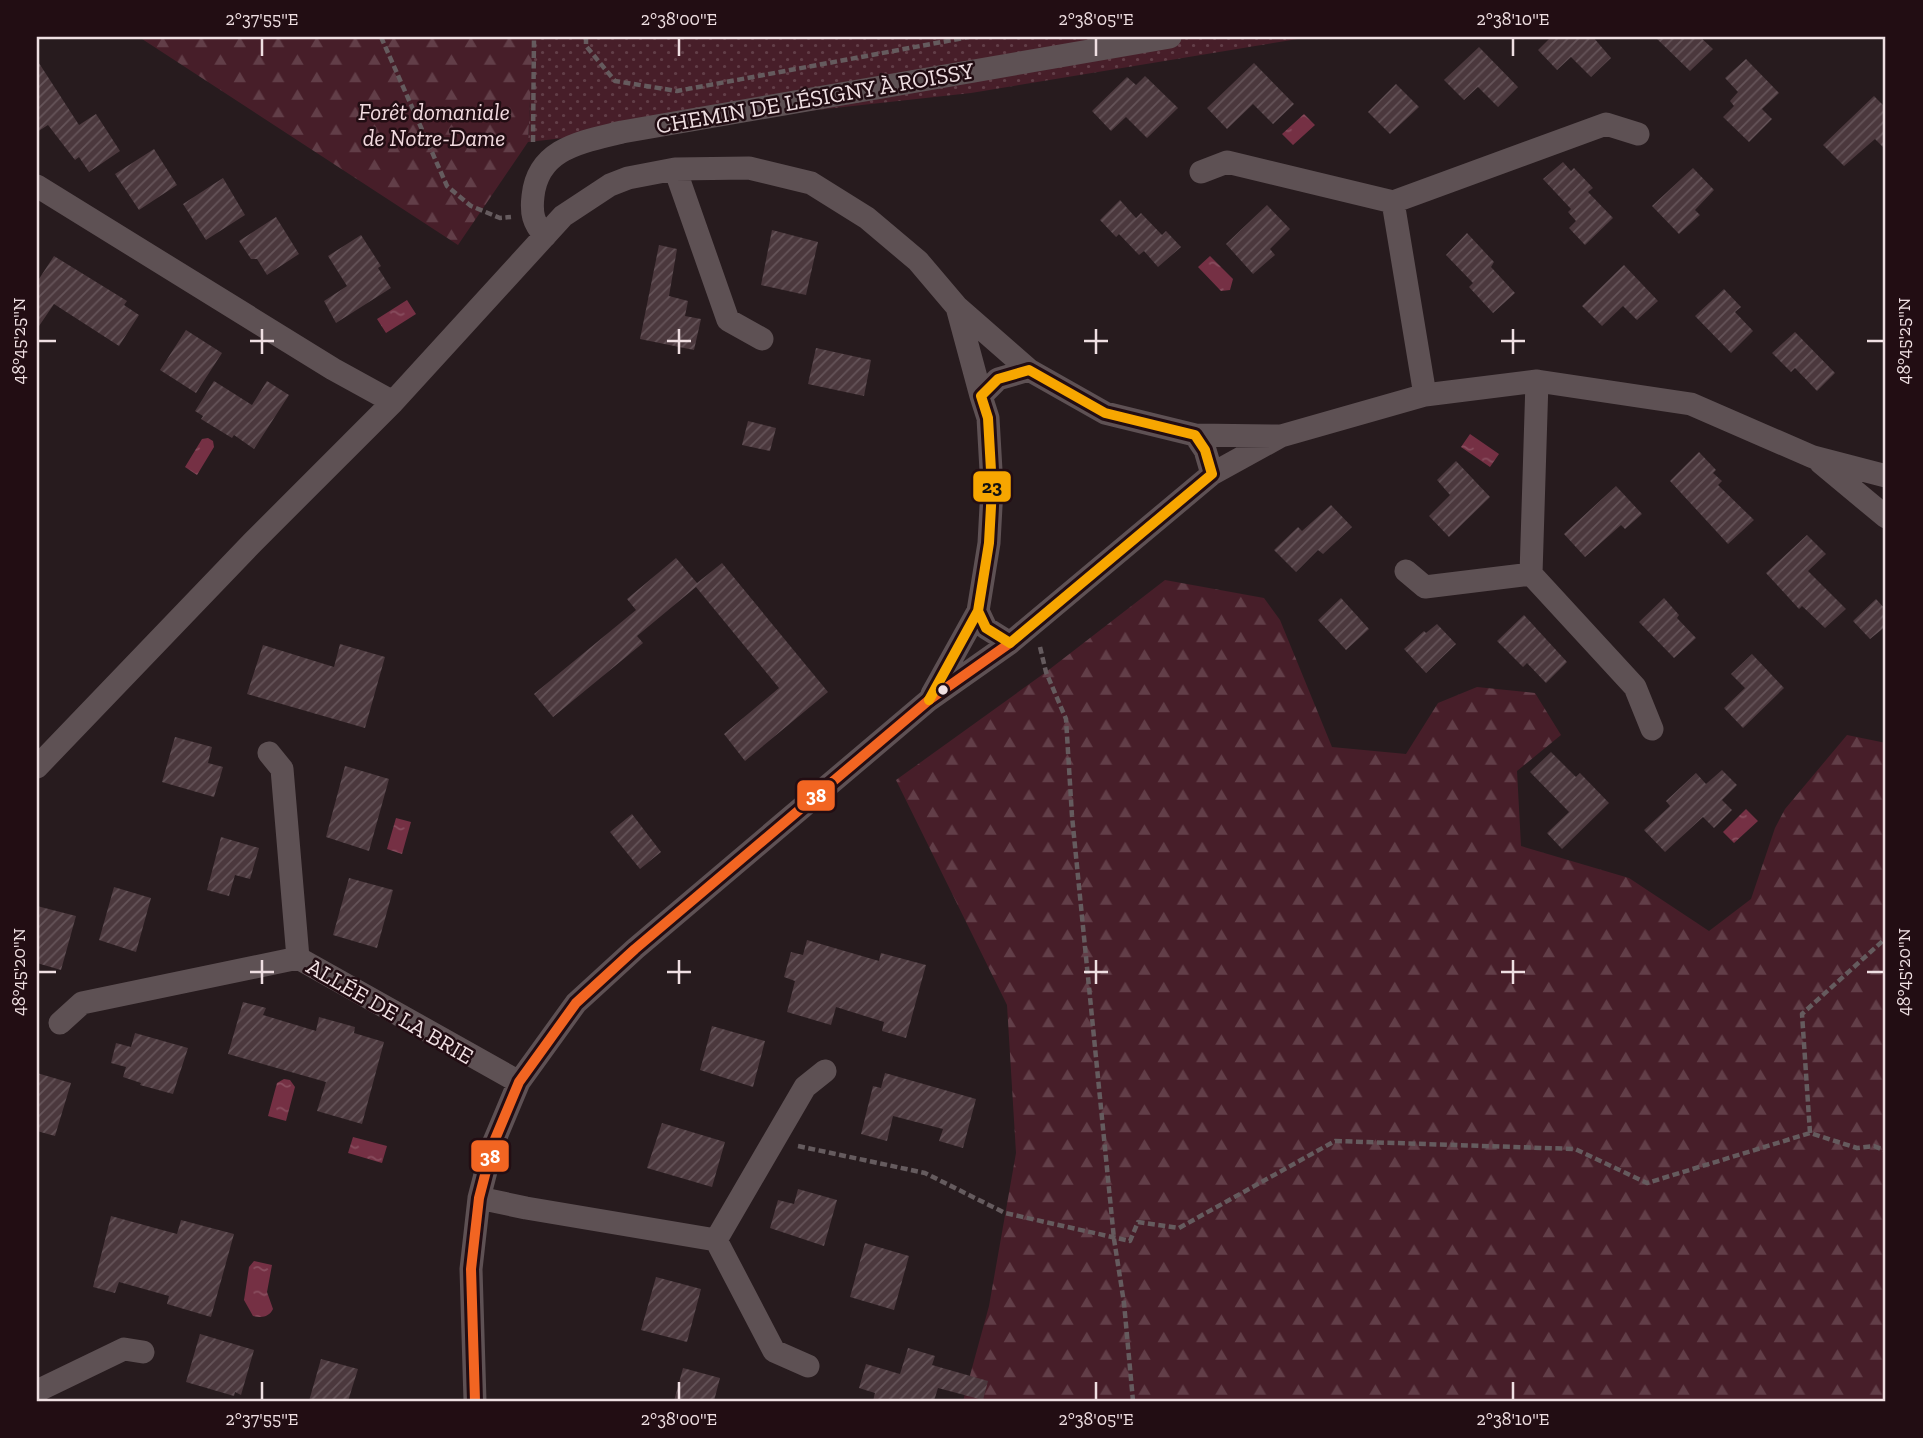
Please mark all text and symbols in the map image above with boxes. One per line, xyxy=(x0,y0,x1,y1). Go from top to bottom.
text: 2°37'55"E xyxy=(226,8,298,30)
text: 2°38'00"E xyxy=(641,8,717,30)
text: 2°38'05"E xyxy=(1058,8,1134,30)
text: 2°38'10"E xyxy=(1477,8,1549,30)
street label: CHEMIN DE LÉSIGNY À ROISSY xyxy=(654,56,977,140)
park label: Forêt domaniale de Notre-Dame xyxy=(358,98,510,152)
text: 48°45'25"N xyxy=(8,298,30,384)
text: 48°45'25"N xyxy=(1893,298,1915,384)
line badge: 23 xyxy=(972,470,1012,503)
text: 23 xyxy=(982,475,1002,498)
unlabelled marker xyxy=(936,683,950,697)
line badge: 38 xyxy=(796,779,836,812)
text: 38 xyxy=(806,784,826,807)
text: 48°45'20"N xyxy=(8,928,30,1016)
text: 48°45'20"N xyxy=(1893,928,1915,1016)
street label: ALLÉE DE LA BRIE xyxy=(302,952,478,1070)
line badge: 38 xyxy=(470,1139,510,1173)
text: 38 xyxy=(480,1145,500,1168)
text: 2°37'55"E xyxy=(226,1408,298,1430)
text: 2°38'00"E xyxy=(641,1408,717,1430)
text: 2°38'05"E xyxy=(1058,1408,1134,1430)
text: 2°38'10"E xyxy=(1477,1408,1549,1430)

